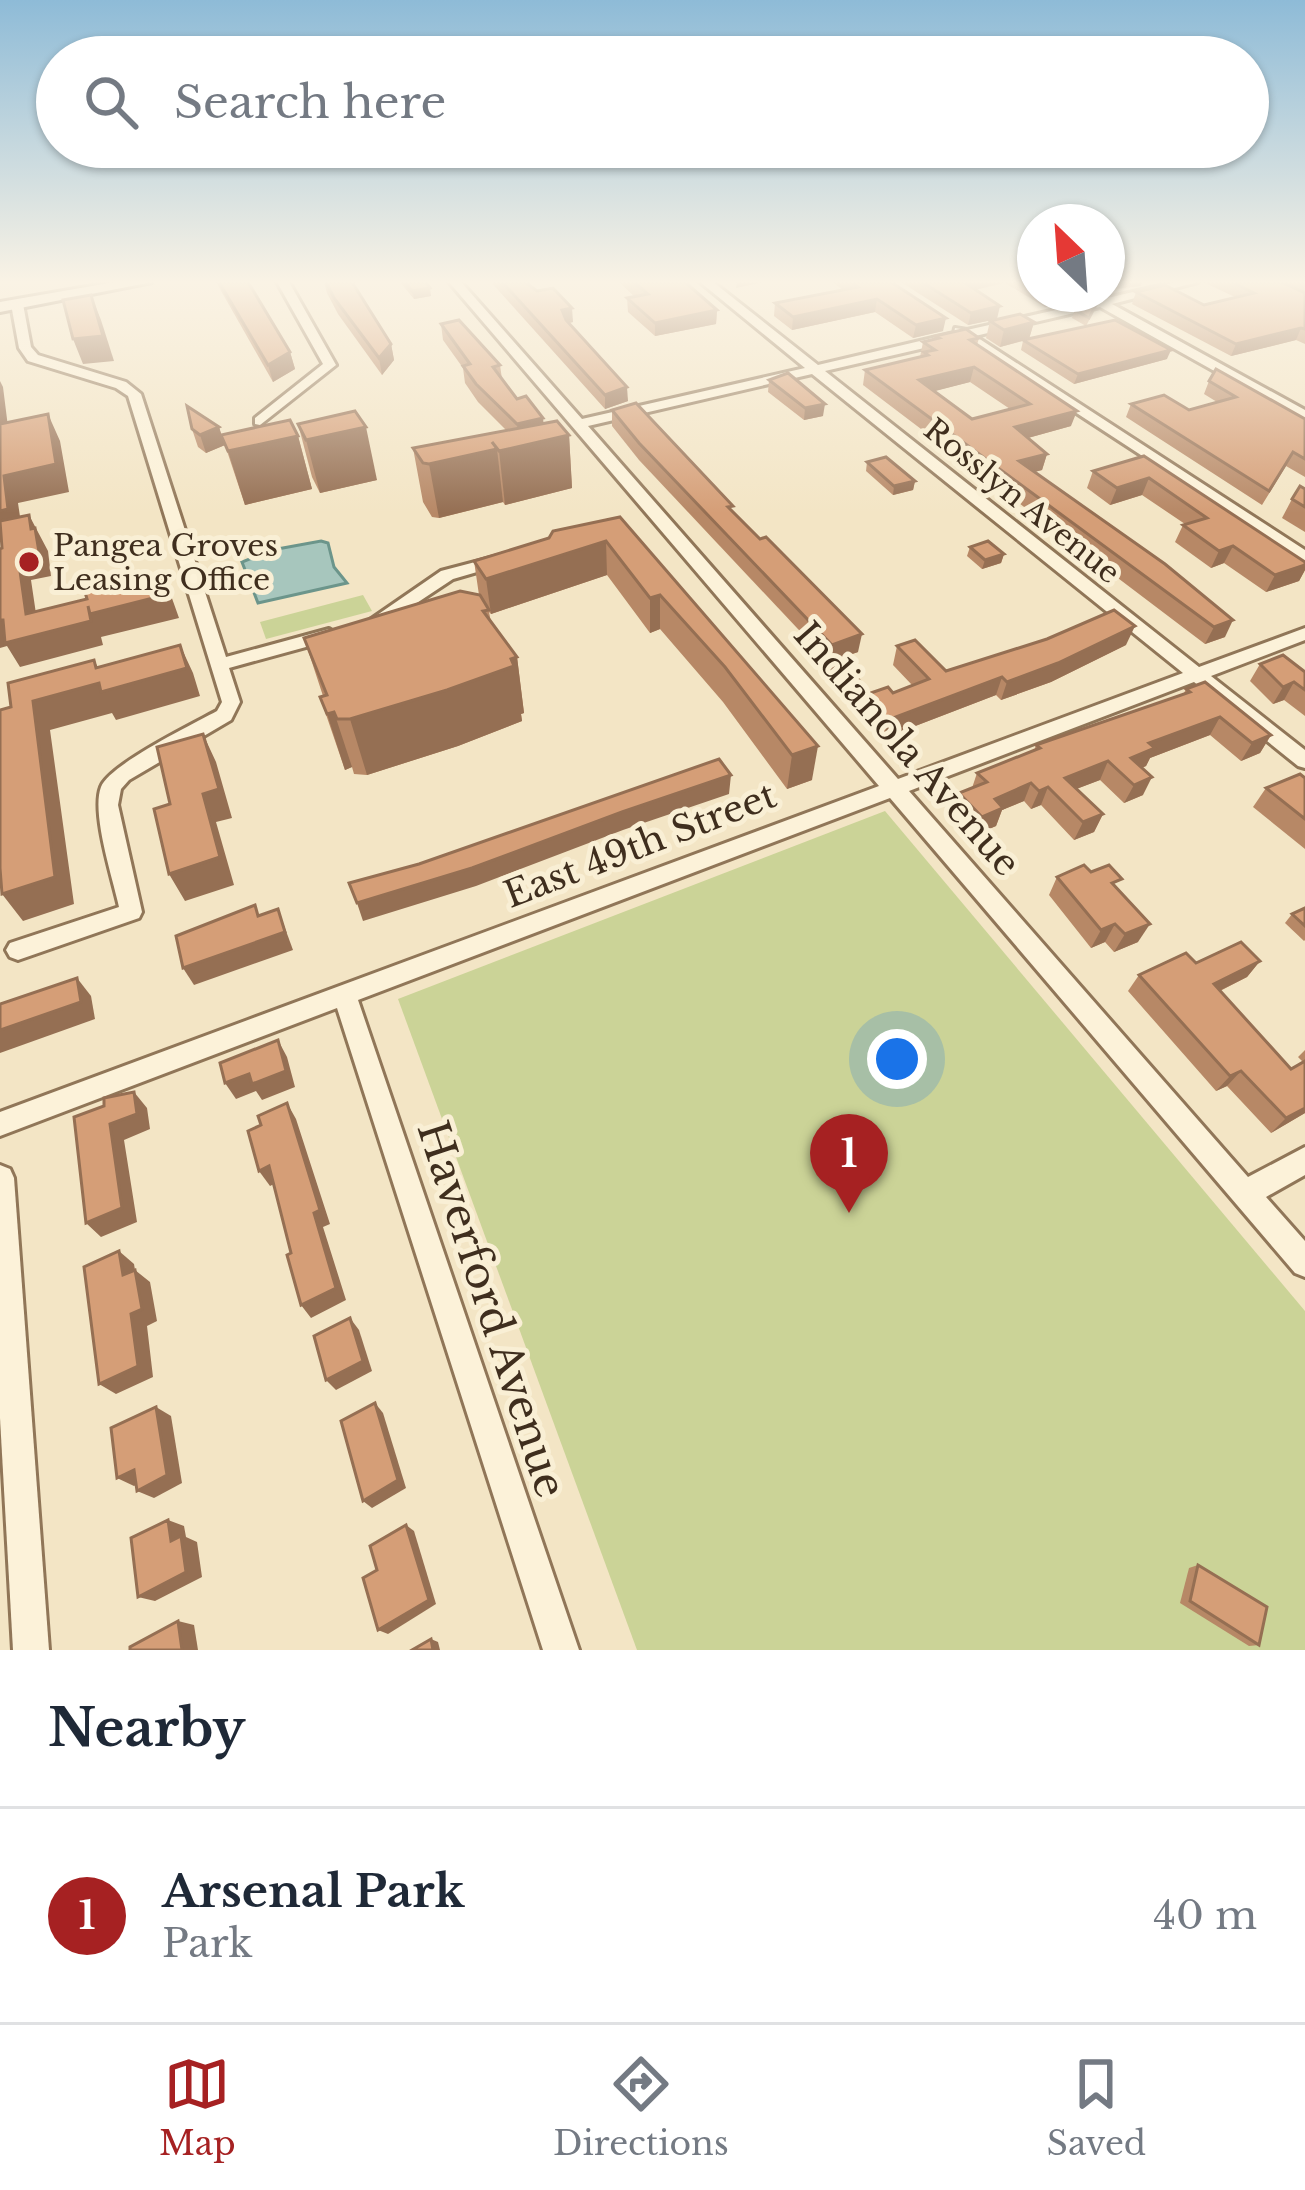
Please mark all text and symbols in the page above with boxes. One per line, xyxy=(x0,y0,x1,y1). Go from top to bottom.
search box xyxy=(36,36,1269,168)
icon: search xyxy=(78,69,144,135)
text: Search here xyxy=(174,74,446,130)
north arrow xyxy=(1017,204,1125,312)
street label: Rosslyn Avenue xyxy=(917,411,1127,591)
place label: Pangea Groves Leasing Office xyxy=(53,527,278,598)
marker: Pangea Groves Leasing Office xyxy=(16,549,42,575)
street label: Indianola Avenue xyxy=(784,613,1030,885)
street label: East 49th Street xyxy=(498,772,783,918)
your location xyxy=(867,1029,927,1089)
street label: Haverford Avenue xyxy=(407,1114,577,1504)
pin: 1 xyxy=(810,1114,888,1213)
text: Nearby xyxy=(48,1697,245,1760)
text: Arsenal Park xyxy=(162,1863,465,1919)
text: 1 xyxy=(78,1891,96,1940)
text: 40 m xyxy=(1153,1891,1257,1940)
text: Park xyxy=(162,1919,253,1968)
tab: Map xyxy=(159,2051,236,2164)
tab: Directions xyxy=(553,2051,729,2164)
tab: Saved xyxy=(1047,2051,1146,2164)

